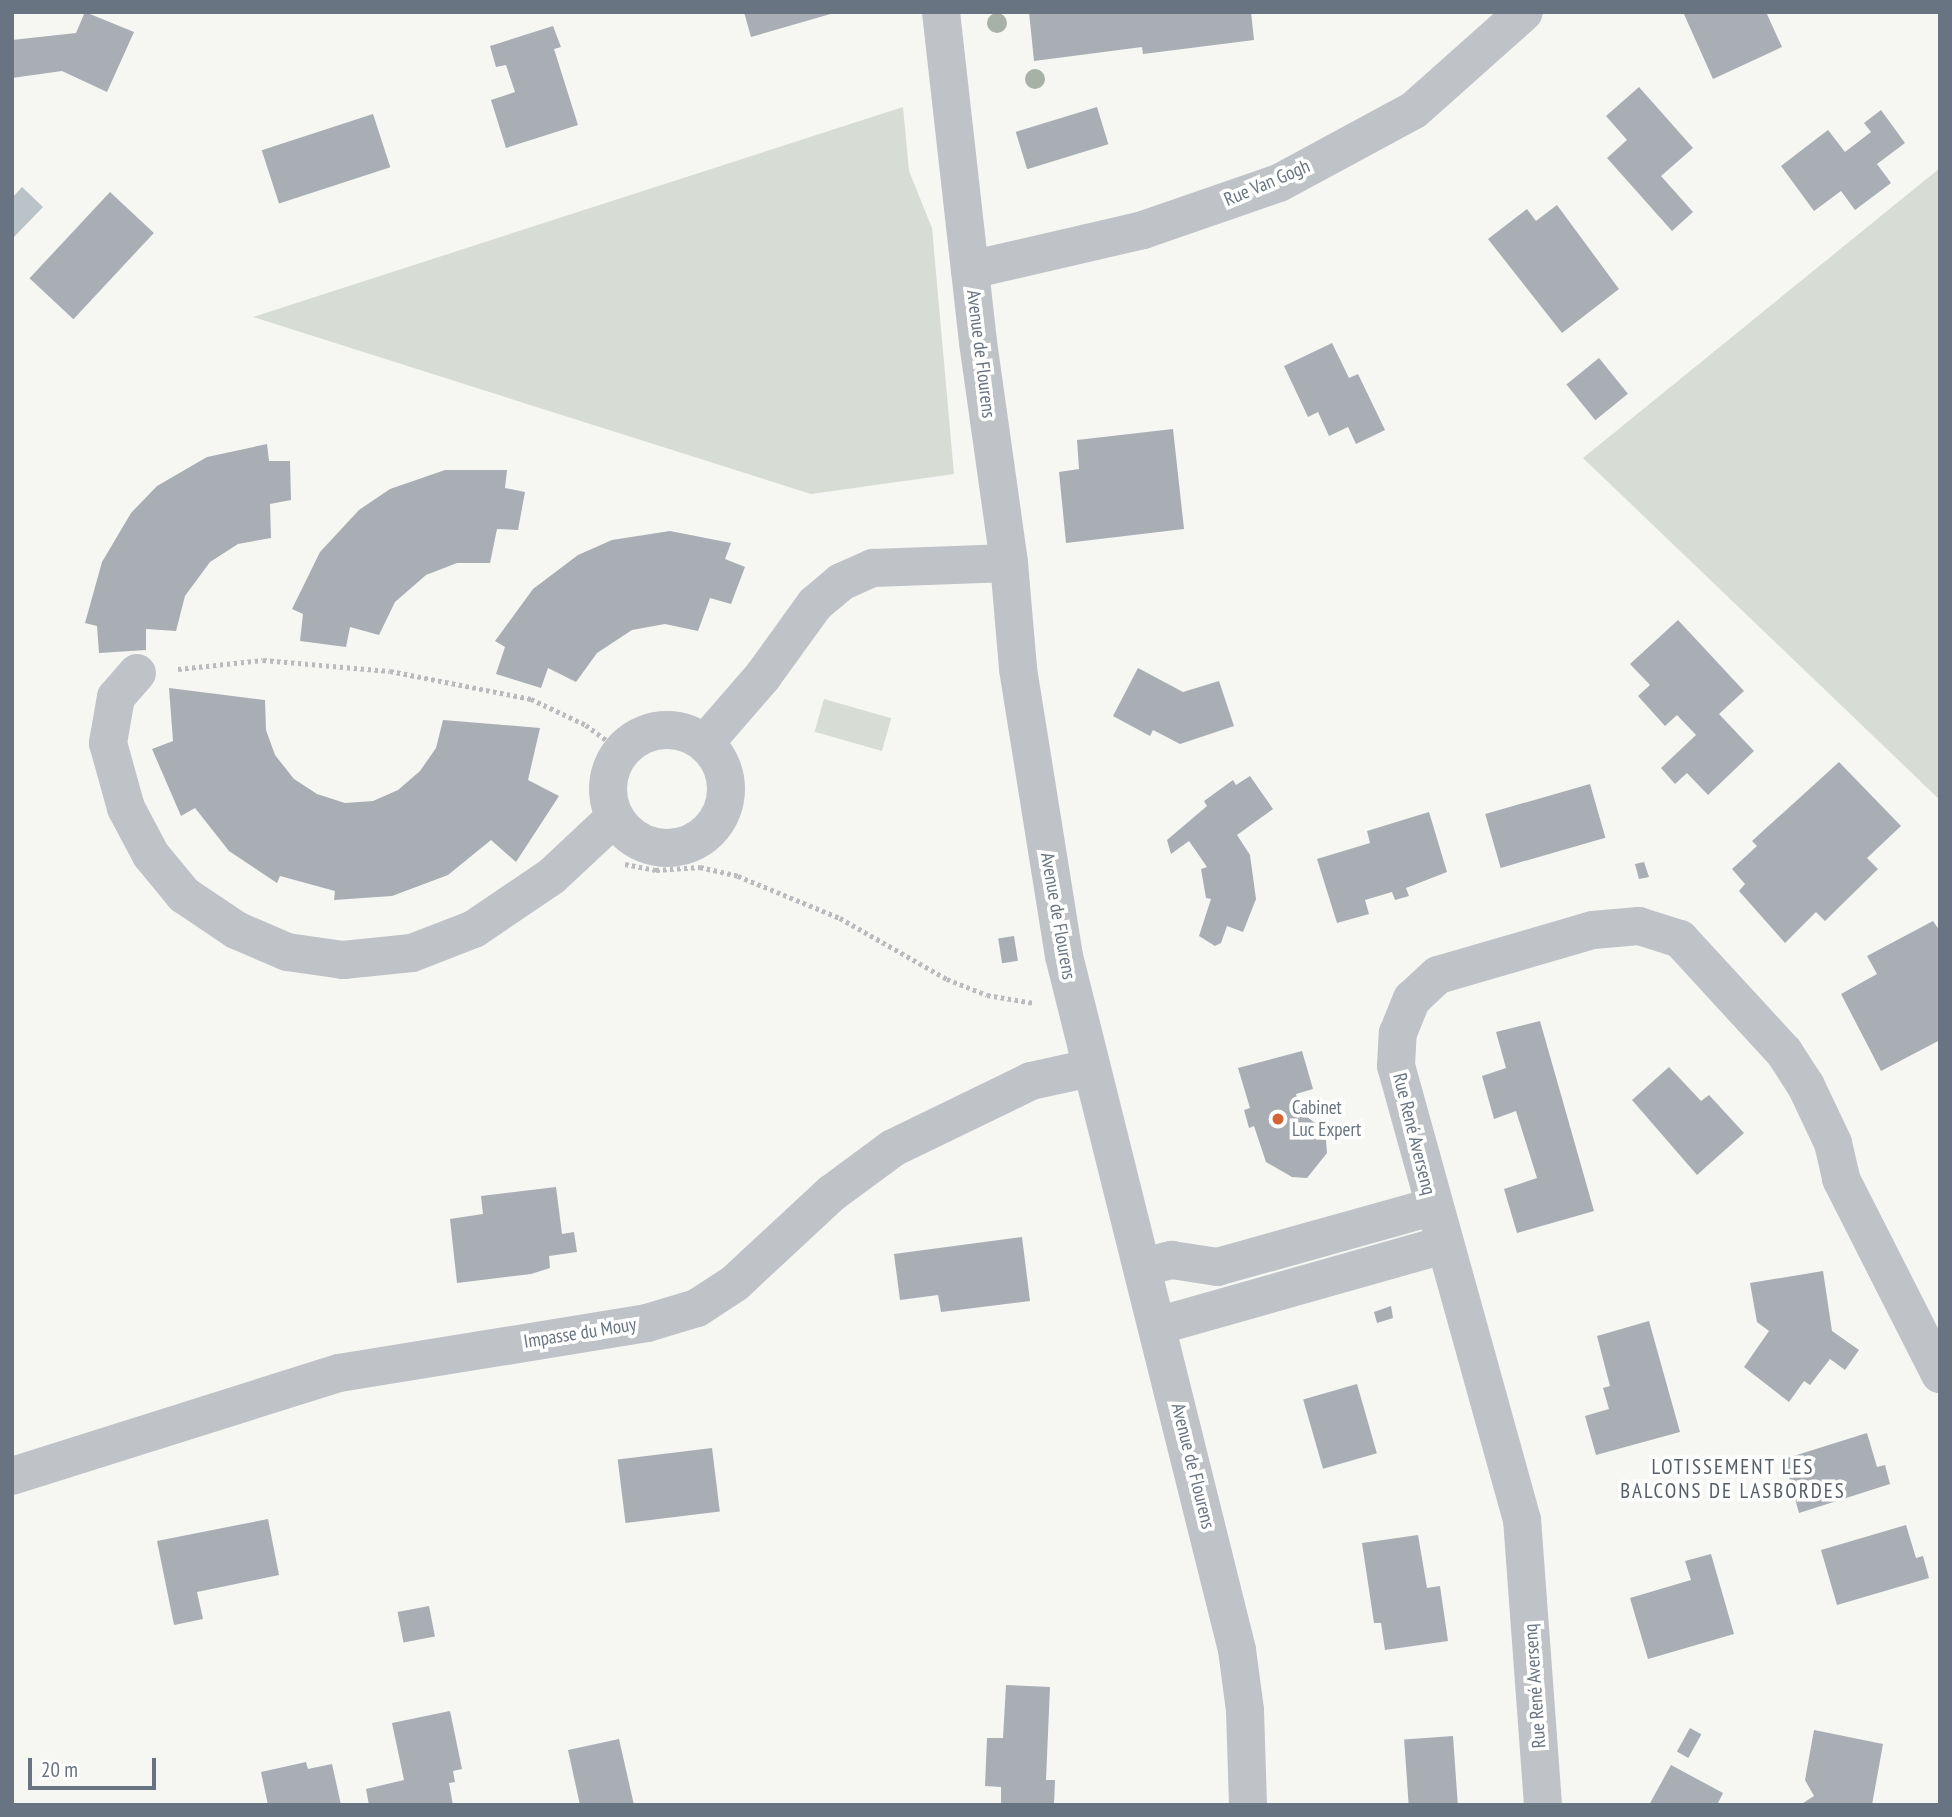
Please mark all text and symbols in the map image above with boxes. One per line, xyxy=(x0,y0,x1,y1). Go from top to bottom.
street label: Rue Van Gogh xyxy=(1221,155,1313,211)
street label: Avenue de Flourens xyxy=(962,289,1000,419)
street label: Avenue de Flourens xyxy=(1036,851,1080,981)
street label: Rue René Aversenq xyxy=(1388,1070,1440,1198)
place label: Cabinet Luc Expert xyxy=(1292,1097,1362,1141)
marker: Cabinet Luc Expert xyxy=(1270,1111,1286,1127)
street label: Impasse du Mouy xyxy=(522,1313,638,1353)
street label: Avenue de Flourens xyxy=(1166,1401,1220,1531)
district label: LOTISSEMENT LES BALCONS DE LASBORDES xyxy=(1623,1454,1843,1504)
street label: Rue René Aversenq xyxy=(1519,1623,1551,1749)
scale bar xyxy=(32,1744,159,1788)
text: 20 m xyxy=(41,1756,78,1783)

